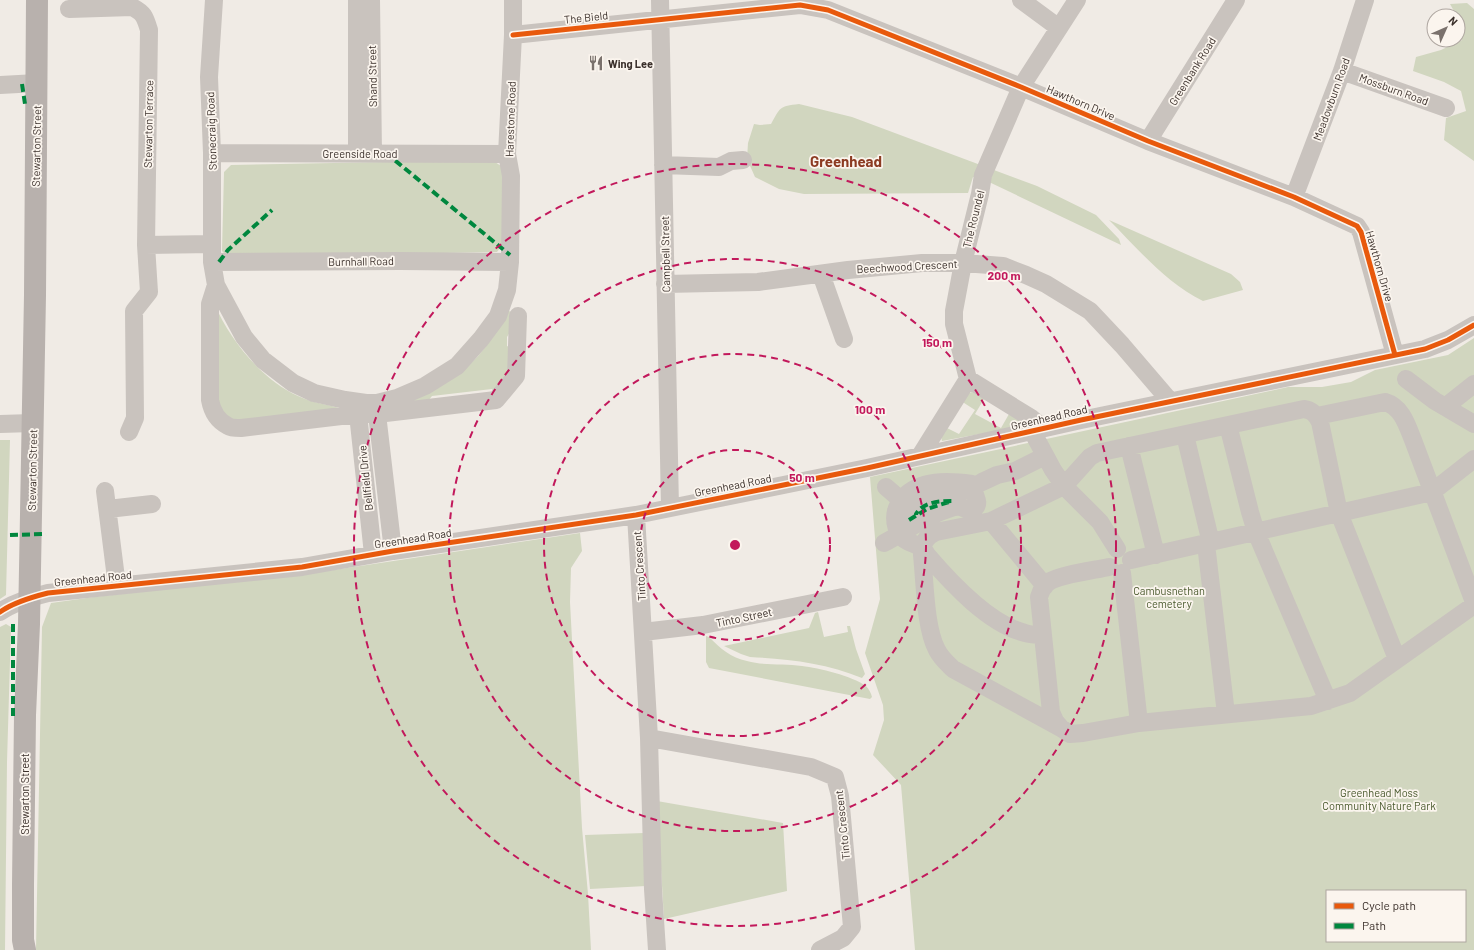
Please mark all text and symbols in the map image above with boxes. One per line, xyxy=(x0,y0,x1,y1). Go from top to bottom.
street label: The Bield xyxy=(563,8,609,26)
north arrow xyxy=(1426,8,1466,48)
text: N xyxy=(1446,13,1461,28)
street label: Greenbank Road xyxy=(1166,35,1218,107)
street label: Shand Street xyxy=(365,45,379,107)
restaurant icon: Wing Lee xyxy=(587,54,605,72)
street label: Meadowburn Road xyxy=(1310,56,1352,142)
place label: Wing Lee xyxy=(608,57,653,70)
street label: Mossburn Road xyxy=(1358,70,1430,108)
street label: Stewarton Terrace xyxy=(141,80,155,168)
street label: Harestone Road xyxy=(502,81,518,157)
street label: Hawthorn Drive xyxy=(1045,82,1117,122)
street label: Stonecraig Road xyxy=(203,92,219,170)
street label: Stewarton Street xyxy=(29,105,43,187)
street label: Greenside Road xyxy=(323,147,397,160)
district label: Greenhead xyxy=(810,152,882,170)
street label: The Roundel xyxy=(960,189,986,249)
street label: Campbell Street xyxy=(658,216,672,292)
street label: Hawthorn Drive xyxy=(1364,229,1396,303)
street label: Burnhall Road xyxy=(328,254,394,268)
street label: Beechwood Crescent xyxy=(856,257,958,275)
text: 200 m xyxy=(988,268,1020,282)
text: 150 m xyxy=(922,335,952,349)
text: 100 m xyxy=(855,402,885,416)
street label: Greenhead Road xyxy=(1009,402,1089,432)
street label: Stewarton Street xyxy=(25,429,39,511)
street label: Bellfield Drive xyxy=(355,445,375,511)
text: 50 m xyxy=(789,470,815,484)
street label: Greenhead Road xyxy=(693,471,773,499)
street label: Greenhead Road xyxy=(373,525,453,551)
street label: Tinto Crescent xyxy=(630,531,648,601)
centre of rings xyxy=(728,538,742,552)
street label: Greenhead Road xyxy=(53,567,133,589)
park label: Cambusnethan cemetery xyxy=(1133,584,1205,610)
street label: Tinto Street xyxy=(715,605,773,629)
street label: Stewarton Street xyxy=(18,753,31,835)
park label: Greenhead Moss Community Nature Park xyxy=(1322,786,1436,812)
street label: Tinto Crescent xyxy=(832,789,852,861)
legend xyxy=(1326,890,1466,942)
text: Cycle path xyxy=(1362,898,1416,912)
text: Path xyxy=(1362,918,1386,932)

